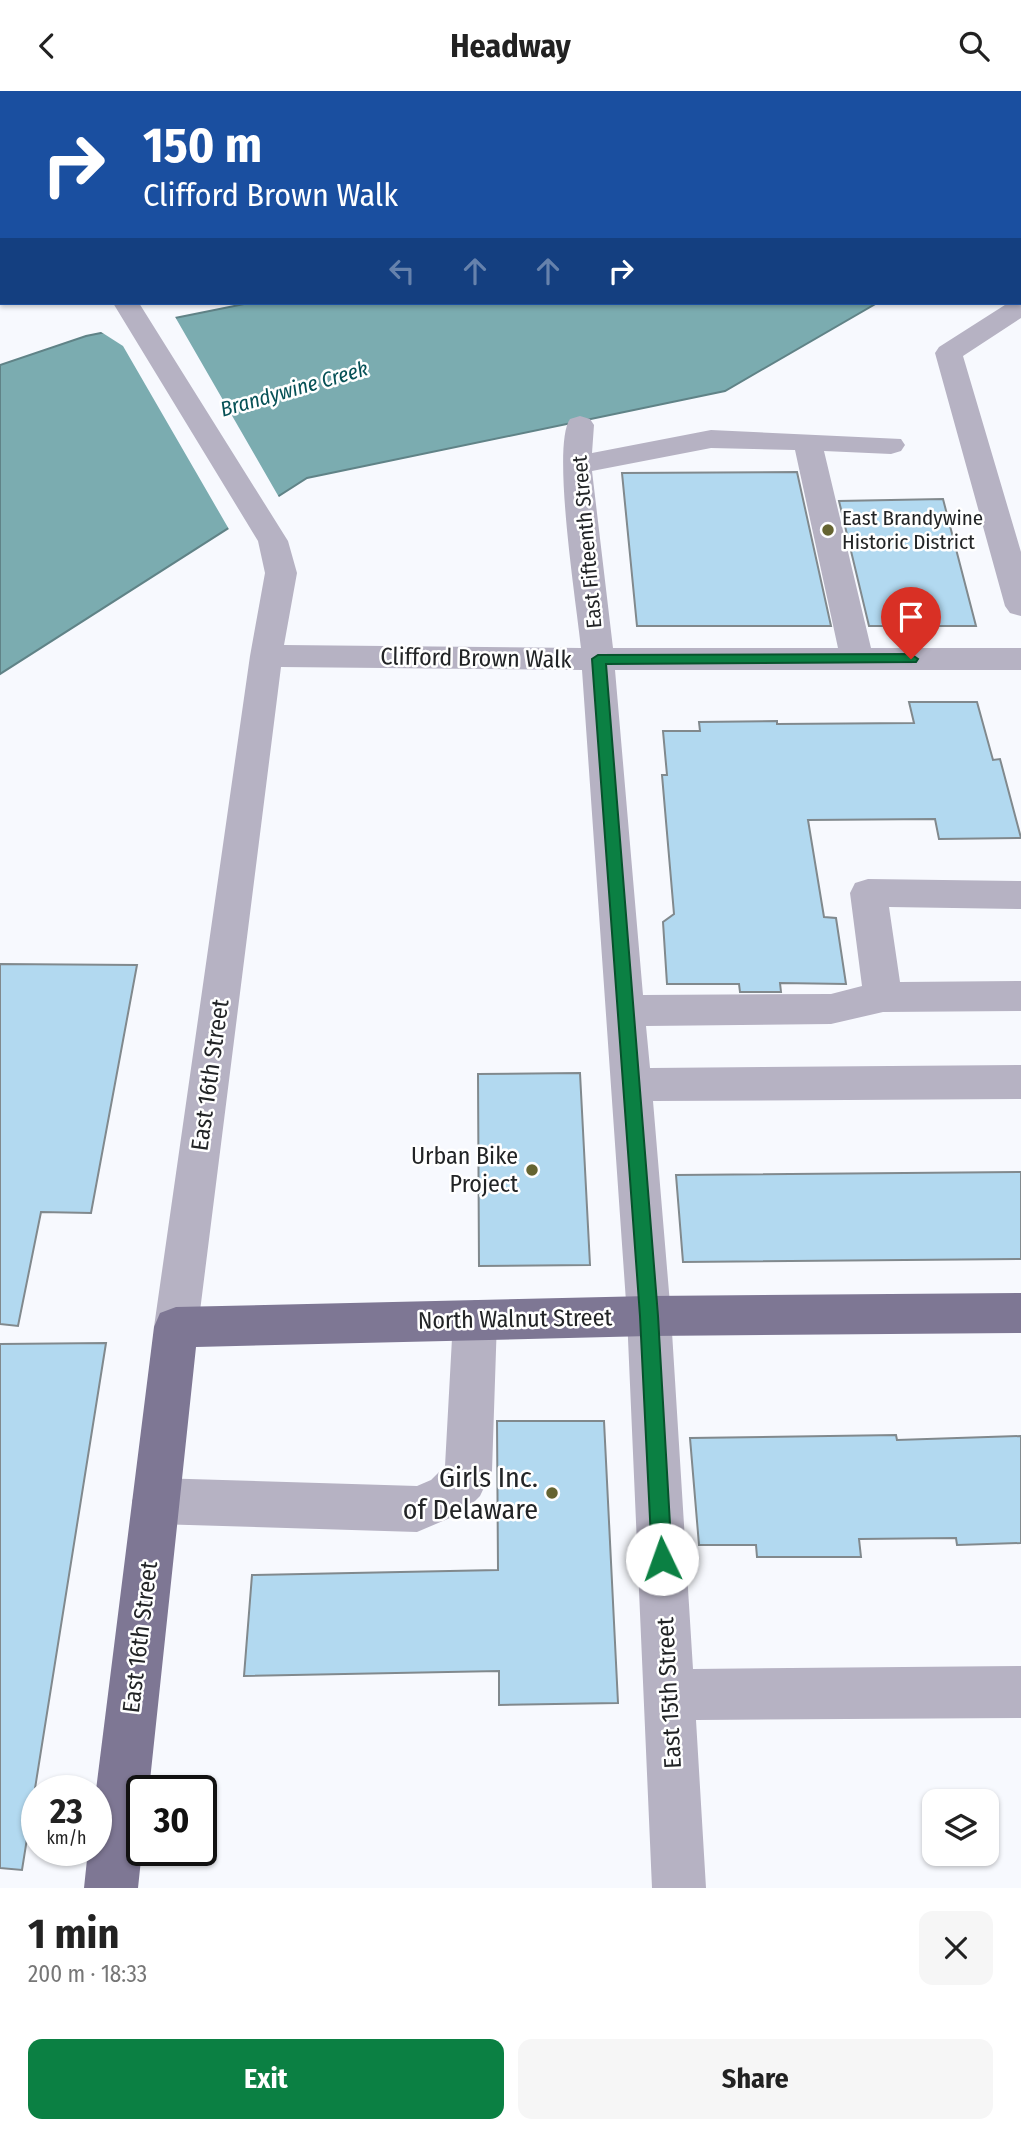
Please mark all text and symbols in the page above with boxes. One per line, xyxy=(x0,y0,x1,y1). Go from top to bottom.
icon: back xyxy=(28,27,66,65)
text: Headway xyxy=(450,27,571,65)
icon: search xyxy=(955,27,993,65)
text: 150 m xyxy=(143,116,262,175)
icon: right xyxy=(28,119,119,210)
text: Clifford Brown Walk xyxy=(143,176,398,214)
icon: left xyxy=(383,252,421,290)
icon: ahead xyxy=(456,252,494,290)
icon: ahead xyxy=(529,252,567,290)
icon: right xyxy=(602,252,640,290)
water label: Brandywine Creek xyxy=(217,355,371,423)
street label: East Fifteenth Street xyxy=(566,454,608,630)
place label: East Brandywine Historic District xyxy=(842,505,983,555)
marker: East Brandywine Historic District xyxy=(820,522,836,538)
pin xyxy=(881,587,941,659)
icon: arrive xyxy=(892,598,930,636)
street label: Clifford Brown Walk xyxy=(380,642,573,674)
street label: East 16th Street xyxy=(186,997,235,1153)
place label: Urban Bike Project xyxy=(411,1142,518,1198)
marker: Urban Bike Project xyxy=(524,1162,540,1178)
street label: North Walnut Street xyxy=(418,1303,613,1335)
place label: Girls Inc. of Delaware xyxy=(403,1461,538,1526)
marker: Girls Inc. of Delaware xyxy=(544,1485,560,1501)
position arrow xyxy=(625,1522,699,1596)
street label: East 16th Street xyxy=(117,1559,163,1714)
street label: East 15th Street xyxy=(651,1616,687,1769)
speed limit sign: 30 xyxy=(126,1775,217,1866)
map controls xyxy=(922,1789,999,1866)
button: layers xyxy=(922,1789,999,1866)
text: 23 xyxy=(50,1790,83,1832)
text: km/h xyxy=(46,1827,87,1849)
text: 1 min xyxy=(28,1909,119,1959)
button: close xyxy=(919,1911,993,1985)
text: 200 m · 18:33 xyxy=(28,1960,147,1988)
button: Exit xyxy=(28,2039,504,2119)
button: Share xyxy=(518,2039,993,2119)

